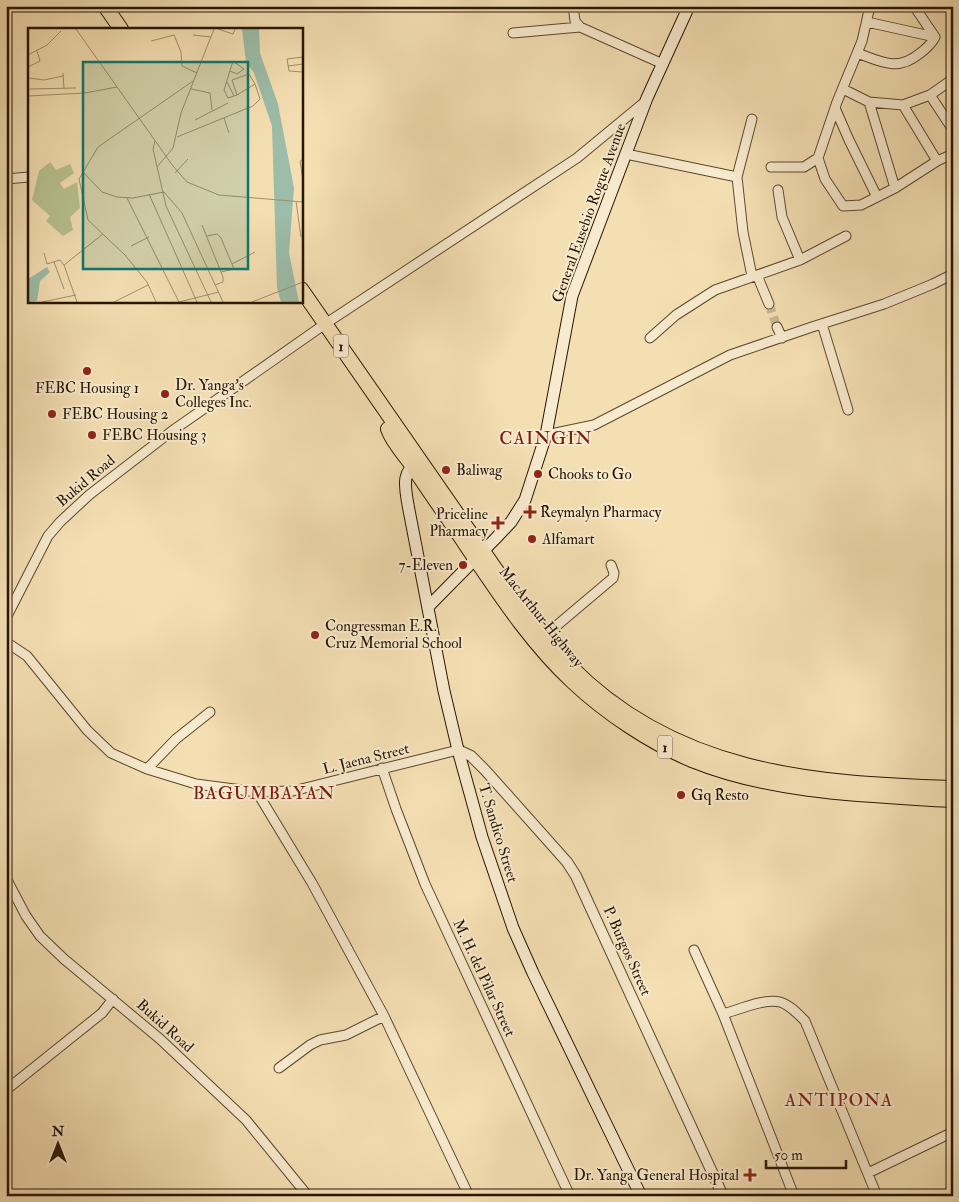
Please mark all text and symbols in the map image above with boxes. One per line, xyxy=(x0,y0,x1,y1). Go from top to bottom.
inset map xyxy=(28,28,302,302)
street label: General Eusebio Rogue Avenue xyxy=(548,121,630,305)
road number: 1 xyxy=(334,334,348,358)
marker: FEBC Housing 1 xyxy=(81,365,93,377)
place label: Dr. Yanga's Colleges Inc. xyxy=(175,376,252,412)
place label: FEBC Housing 1 xyxy=(35,379,139,398)
marker: Dr. Yanga's Colleges Inc. xyxy=(159,388,171,400)
place label: FEBC Housing 2 xyxy=(62,405,169,424)
marker: FEBC Housing 2 xyxy=(46,408,58,420)
place label: FEBC Housing 3 xyxy=(102,426,206,445)
district label: CAINGIN xyxy=(499,427,593,450)
marker: FEBC Housing 3 xyxy=(86,429,98,441)
street label: Bukid Road xyxy=(53,451,120,511)
place label: Baliwag xyxy=(456,461,503,480)
marker: Baliwag xyxy=(440,464,452,476)
place label: Chooks to Go xyxy=(548,465,632,484)
marker: Chooks to Go xyxy=(532,468,544,480)
place label: Reymalyn Pharmacy xyxy=(540,503,662,522)
place label: Priceline Pharmacy xyxy=(429,505,488,541)
marker: Reymalyn Pharmacy xyxy=(524,506,536,518)
marker: Priceline Pharmacy xyxy=(492,517,504,529)
place label: Alfamart xyxy=(541,530,595,549)
marker: Alfamart xyxy=(526,533,538,545)
place label: 7-Eleven xyxy=(399,556,453,575)
marker: 7-Eleven xyxy=(457,559,469,571)
street label: MacArthur Highway xyxy=(495,563,588,671)
place label: Congressman E.R. Cruz Memorial School xyxy=(325,617,462,653)
marker: Congressman E.R. Cruz Memorial School xyxy=(309,629,321,641)
road number: 1 xyxy=(658,736,672,759)
street label: L. Jaena Street xyxy=(321,739,412,780)
street label: T. Sandico Street xyxy=(474,781,522,885)
district label: BAGUMBAYAN xyxy=(193,782,335,805)
place label: Gq Resto xyxy=(691,786,749,805)
marker: Gq Resto xyxy=(675,789,687,801)
street label: P. Burgos Street xyxy=(599,903,655,999)
street label: M. H. del Pilar Street xyxy=(449,916,520,1040)
street label: Bukid Road xyxy=(132,995,198,1057)
district label: ANTIPONA xyxy=(784,1089,893,1112)
north arrow xyxy=(32,1120,82,1170)
text: N xyxy=(51,1123,65,1140)
scale bar xyxy=(766,1137,846,1169)
text: 50 m xyxy=(774,1146,803,1165)
place label: Dr. Yanga General Hospital xyxy=(573,1166,739,1186)
marker: Dr. Yanga General Hospital xyxy=(743,1168,757,1182)

